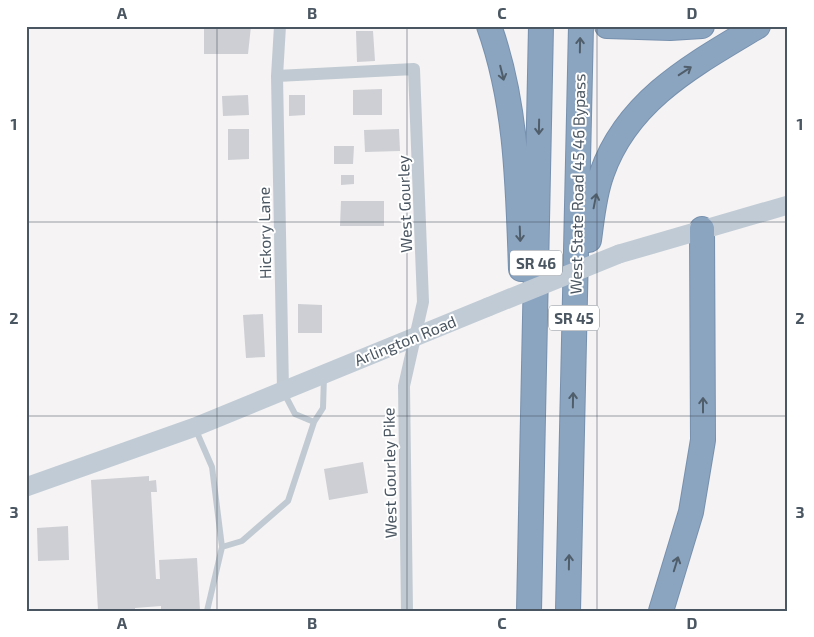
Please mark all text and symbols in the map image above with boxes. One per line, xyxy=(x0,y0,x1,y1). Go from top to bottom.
text: A xyxy=(117,3,128,22)
text: B xyxy=(307,3,317,22)
text: C xyxy=(497,3,507,22)
text: D xyxy=(687,3,698,22)
one-way arrow xyxy=(575,37,585,53)
one-way arrow xyxy=(498,65,507,81)
one-way arrow xyxy=(677,66,691,76)
street label: West State Road 45 46 Bypass xyxy=(566,73,588,295)
text: 1 xyxy=(11,114,17,133)
text: 1 xyxy=(797,114,803,133)
one-way arrow xyxy=(534,119,543,135)
street label: West Gourley xyxy=(393,154,415,253)
street label: Hickory Lane xyxy=(254,187,274,279)
one-way arrow xyxy=(590,194,600,210)
one-way arrow xyxy=(515,226,524,242)
road number: SR 46 xyxy=(510,250,562,276)
road number: SR 45 xyxy=(549,306,599,330)
text: 2 xyxy=(9,308,19,327)
text: 2 xyxy=(795,308,805,327)
street label: Arlington Road xyxy=(351,311,459,369)
one-way arrow xyxy=(568,392,577,408)
one-way arrow xyxy=(698,397,708,414)
street label: West Gourley Pike xyxy=(378,407,400,539)
text: 3 xyxy=(9,502,19,521)
text: 3 xyxy=(795,502,805,521)
one-way arrow xyxy=(564,554,574,570)
one-way arrow xyxy=(671,556,681,572)
text: A xyxy=(117,613,128,632)
text: B xyxy=(307,613,317,632)
text: C xyxy=(497,613,507,632)
text: D xyxy=(687,613,698,632)

